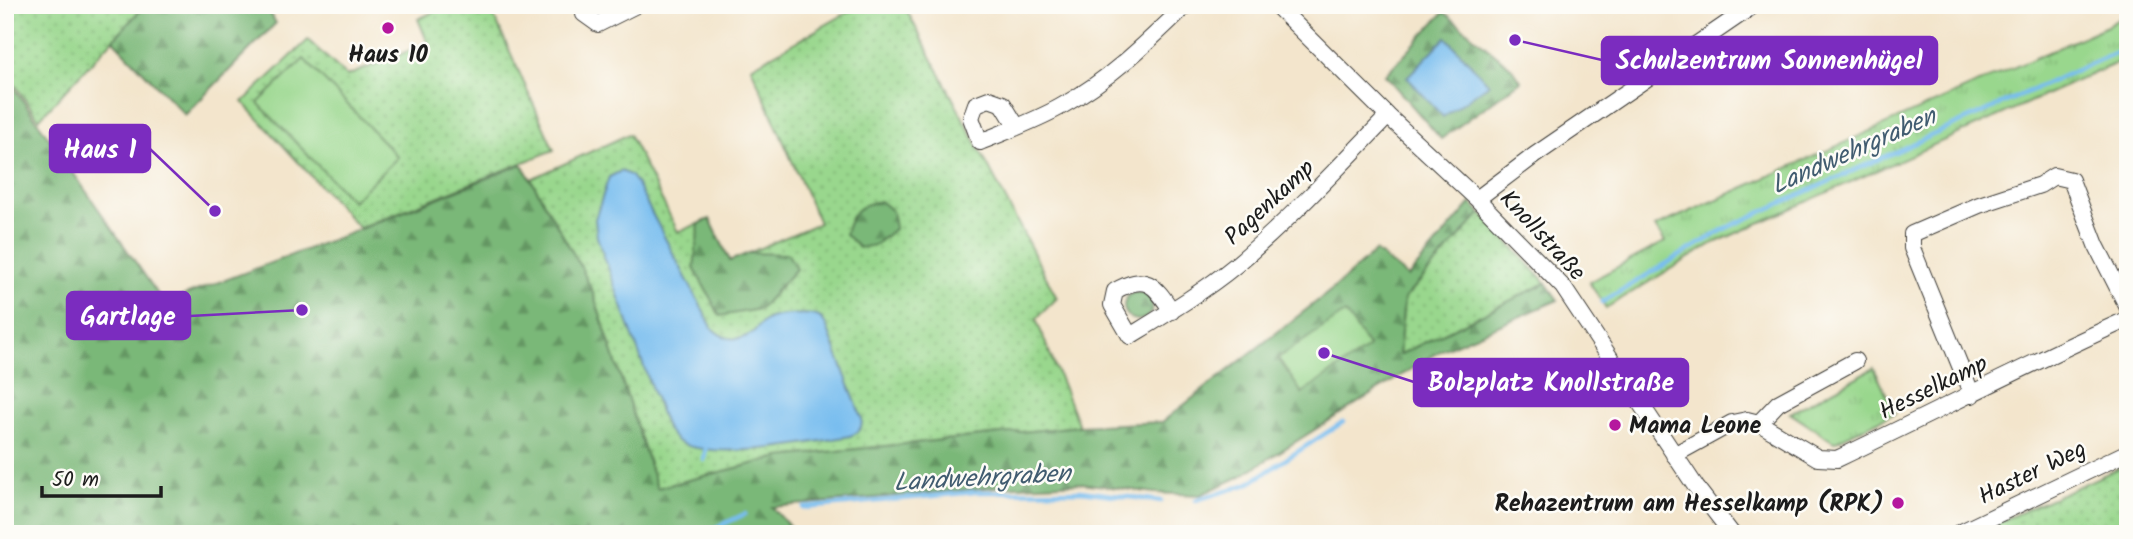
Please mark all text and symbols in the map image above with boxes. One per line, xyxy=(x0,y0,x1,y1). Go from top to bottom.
marker: Haus 10 xyxy=(380,20,396,36)
place label: Haus 10 xyxy=(348,36,428,75)
callout: Schulzentrum Sonnenhügel xyxy=(1602,37,1937,84)
text: Schulzentrum Sonnenhügel xyxy=(1615,41,1923,83)
water label: Landwehrgraben xyxy=(1764,96,1945,207)
callout: Haus 1 xyxy=(50,125,150,172)
text: Haus 1 xyxy=(64,130,137,172)
street label: Pagenkamp xyxy=(1216,150,1325,256)
street label: Knollstraße xyxy=(1489,181,1595,291)
callout: Gartlage xyxy=(67,292,190,339)
text: Gartlage xyxy=(80,297,176,339)
street label: Hesselkamp xyxy=(1872,345,1995,432)
callout: Bolzplatz Knollstraße xyxy=(1414,359,1688,406)
text: Bolzplatz Knollstraße xyxy=(1428,363,1675,405)
place label: Mama Leone xyxy=(1629,407,1762,446)
marker: Mama Leone xyxy=(1607,417,1623,433)
street label: Haster Weg xyxy=(1972,430,2093,516)
water label: Landwehrgraben xyxy=(892,453,1074,505)
scale bar xyxy=(42,455,161,499)
text: 50 m xyxy=(52,464,99,497)
place label: Rehazentrum am Hesselkamp (RPK) xyxy=(1494,485,1884,524)
marker: Rehazentrum am Hesselkamp (RPK) xyxy=(1890,495,1906,511)

